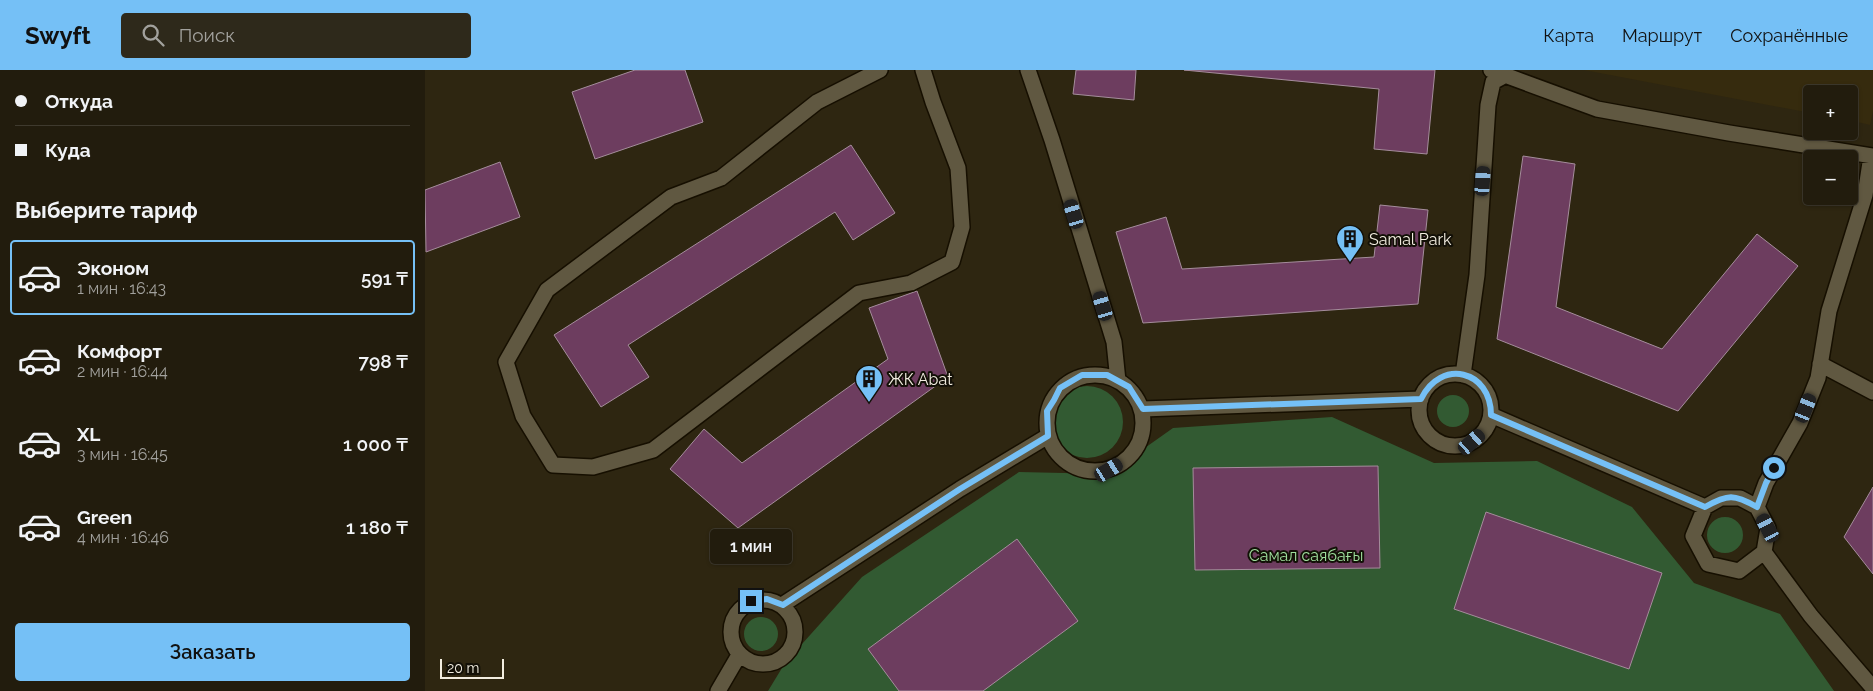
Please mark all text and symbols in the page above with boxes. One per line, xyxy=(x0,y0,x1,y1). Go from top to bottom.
search box xyxy=(121,13,471,58)
text: Swyft xyxy=(25,21,91,50)
icon: search xyxy=(139,21,167,49)
text: Поиск xyxy=(179,24,235,46)
text: Карта xyxy=(1543,25,1594,46)
text: Маршрут xyxy=(1622,25,1702,46)
text: Сохранённые xyxy=(1730,25,1848,46)
map controls xyxy=(1803,85,1858,205)
button: + xyxy=(1803,85,1858,140)
text: Откуда xyxy=(45,90,113,112)
text: Куда xyxy=(45,139,91,161)
button: − xyxy=(1803,150,1858,205)
car xyxy=(1474,166,1491,196)
text: Выберите тариф xyxy=(15,197,198,223)
car xyxy=(1062,197,1085,231)
building icon: Samal Park xyxy=(1335,224,1365,263)
place label: Samal Park xyxy=(1369,230,1452,249)
icon: car xyxy=(17,255,62,300)
text: Эконом xyxy=(77,257,149,279)
text: 591 ₸ xyxy=(361,267,408,289)
text: 1 мин · 16:43 xyxy=(77,279,166,298)
car xyxy=(1091,289,1114,323)
icon: car xyxy=(17,338,62,383)
text: Комфорт xyxy=(77,340,162,362)
text: 798 ₸ xyxy=(359,350,408,372)
text: 2 мин · 16:44 xyxy=(77,362,168,381)
building icon: ЖК Abat xyxy=(854,364,884,403)
place label: ЖК Abat xyxy=(888,370,953,389)
car xyxy=(1793,391,1818,425)
icon: car xyxy=(17,421,62,466)
text: XL xyxy=(77,423,100,445)
car xyxy=(1455,426,1488,458)
text: 1 000 ₸ xyxy=(343,433,408,455)
text: 3 мин · 16:45 xyxy=(77,445,168,464)
car xyxy=(1092,456,1125,484)
route start xyxy=(1763,457,1785,479)
icon: car xyxy=(17,504,62,549)
text: Green xyxy=(77,506,132,528)
car xyxy=(1754,511,1781,545)
text: 1 180 ₸ xyxy=(346,516,408,538)
text: 4 мин · 16:46 xyxy=(77,528,169,547)
callout: 1 мин xyxy=(710,528,792,564)
text: 1 мин xyxy=(730,537,772,556)
park label: Самал саябағы xyxy=(1249,546,1363,565)
route end xyxy=(740,590,762,612)
button: Заказать xyxy=(15,623,410,681)
scale bar xyxy=(440,656,504,679)
text: 20 m xyxy=(447,660,479,676)

